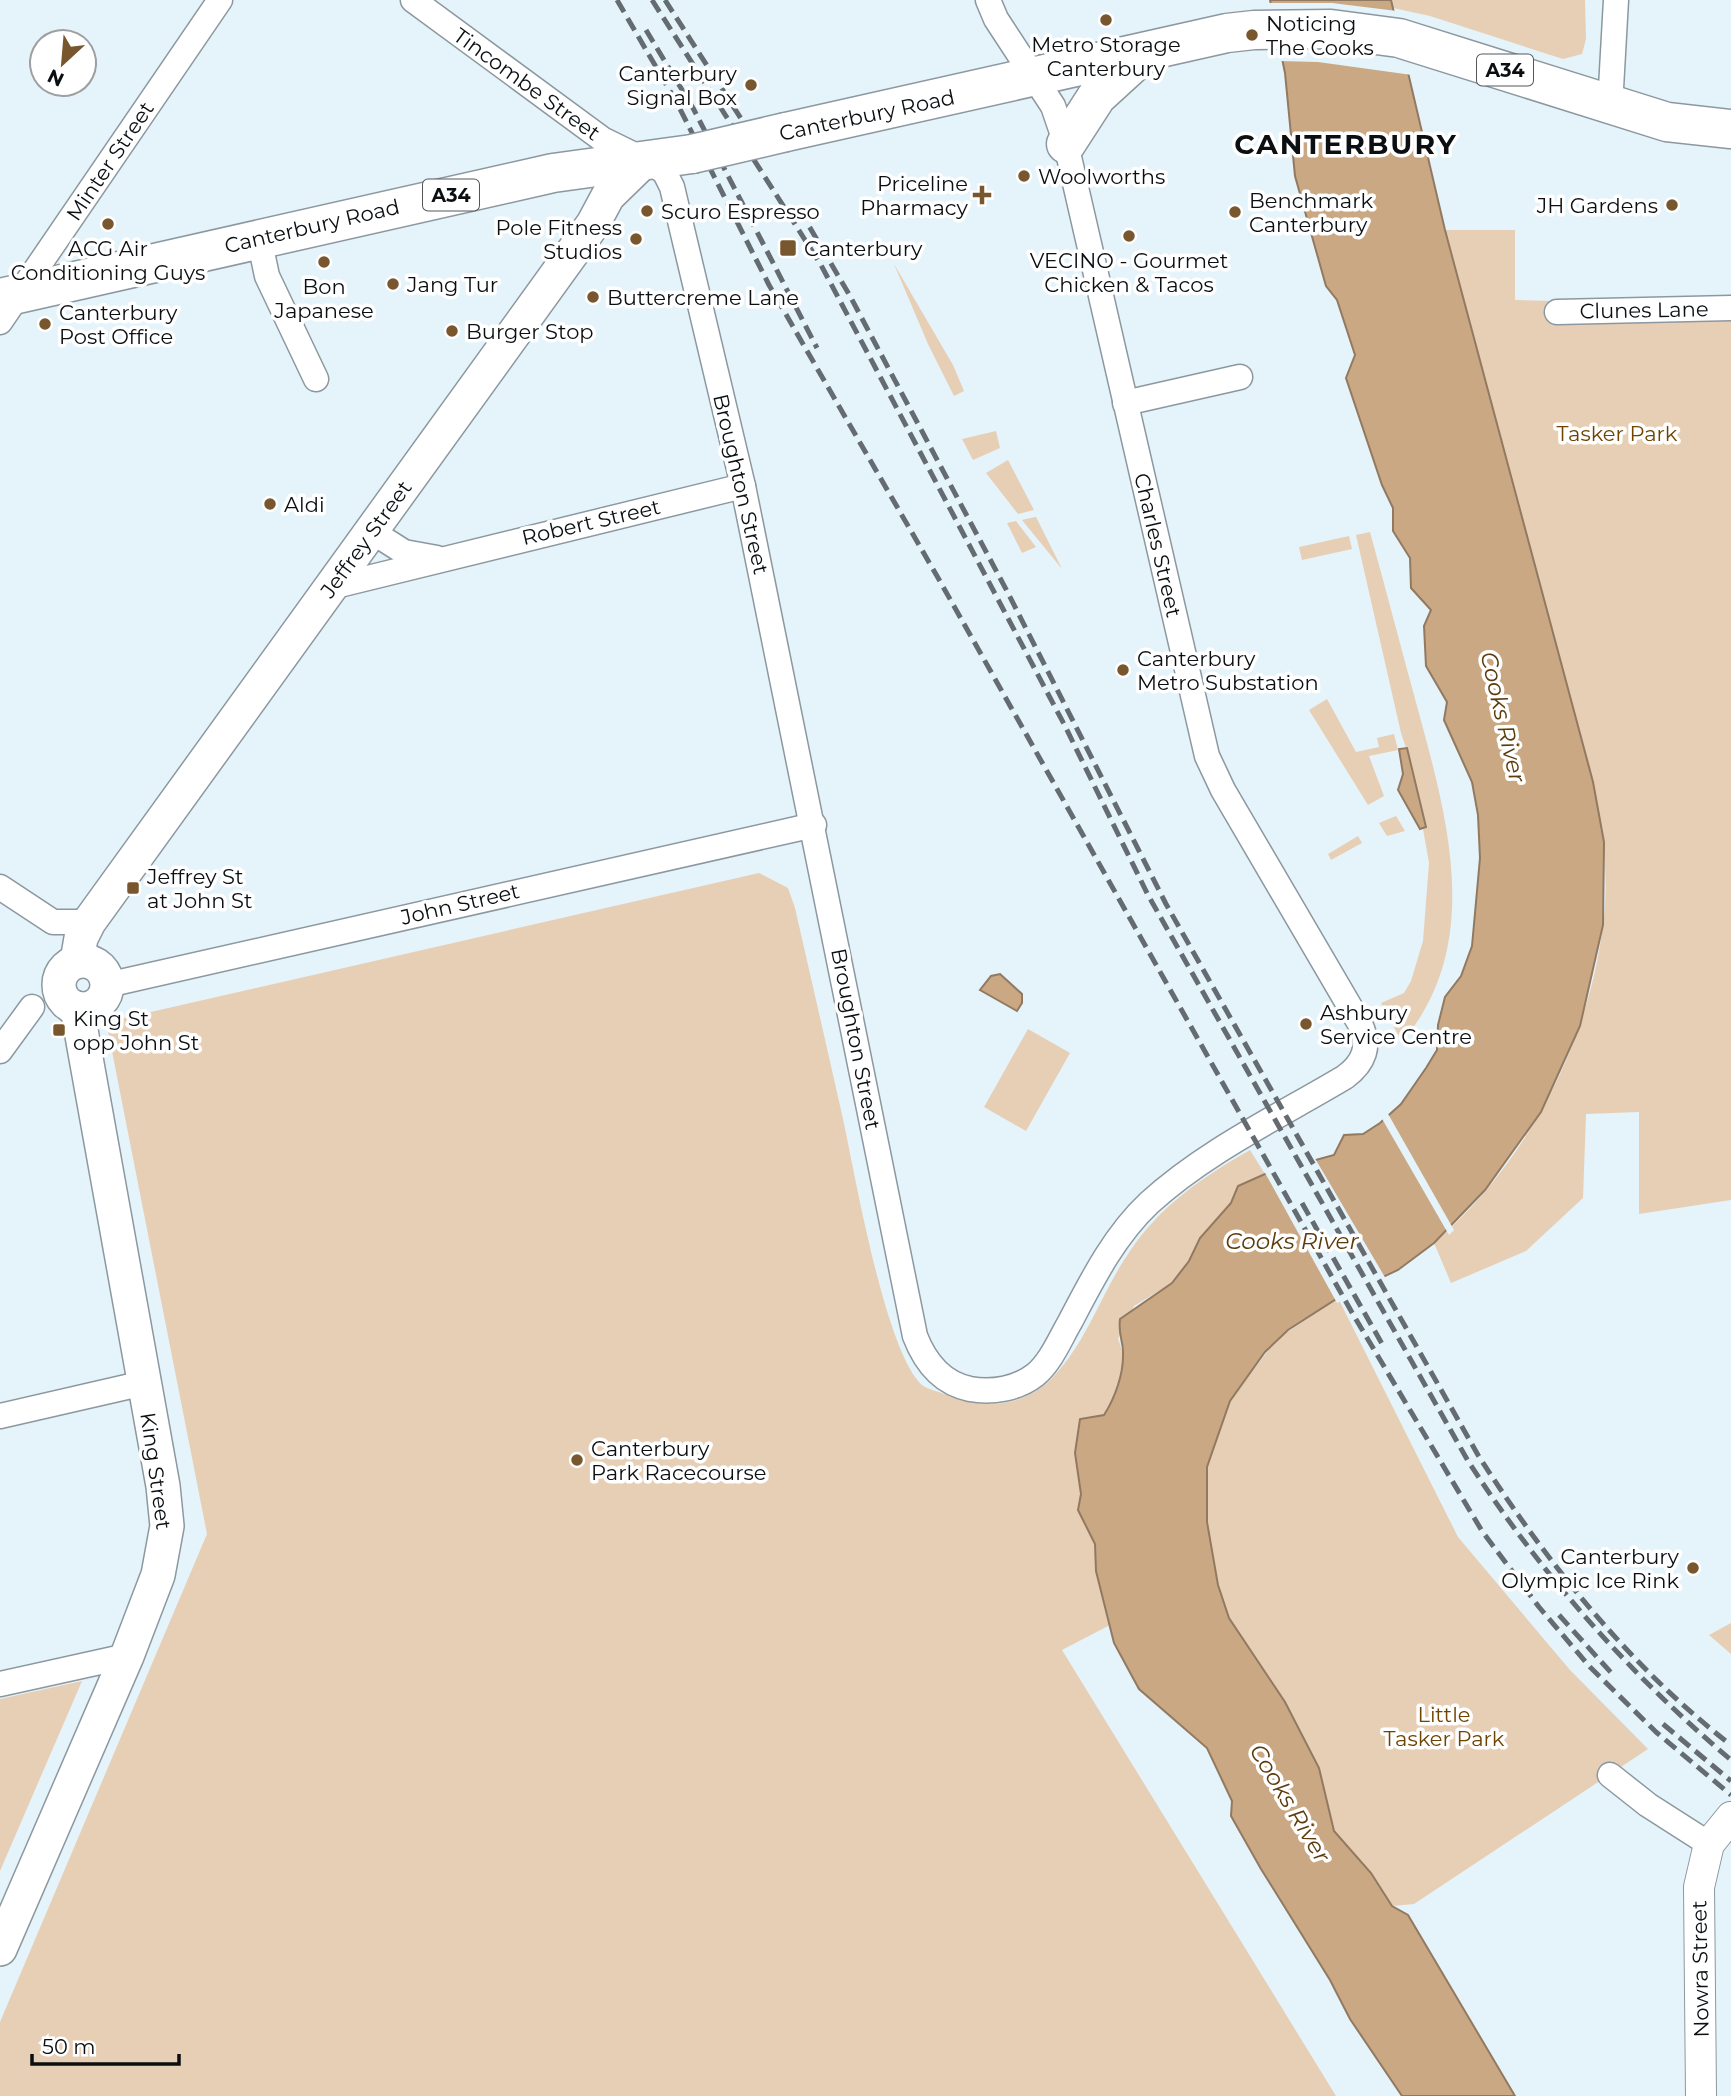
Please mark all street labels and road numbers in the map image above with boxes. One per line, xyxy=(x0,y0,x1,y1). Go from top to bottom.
street label: Tincombe Street xyxy=(449,22,605,146)
road number: A34 xyxy=(1477,54,1533,86)
street label: Canterbury Road xyxy=(777,84,957,146)
street label: Minter Street xyxy=(61,97,159,225)
road number: A34 xyxy=(423,180,479,210)
street label: Canterbury Road xyxy=(222,194,402,258)
street label: Clunes Lane xyxy=(1579,296,1709,324)
street label: Broughton Street xyxy=(708,391,774,577)
street label: Charles Street xyxy=(1129,470,1187,620)
street label: Jeffrey Street xyxy=(315,476,417,603)
street label: Robert Street xyxy=(519,494,663,550)
street label: John Street xyxy=(397,878,522,930)
street label: Broughton Street xyxy=(826,946,886,1132)
street label: King Street xyxy=(135,1411,177,1531)
street label: Nowra Street xyxy=(1686,1900,1714,2038)

